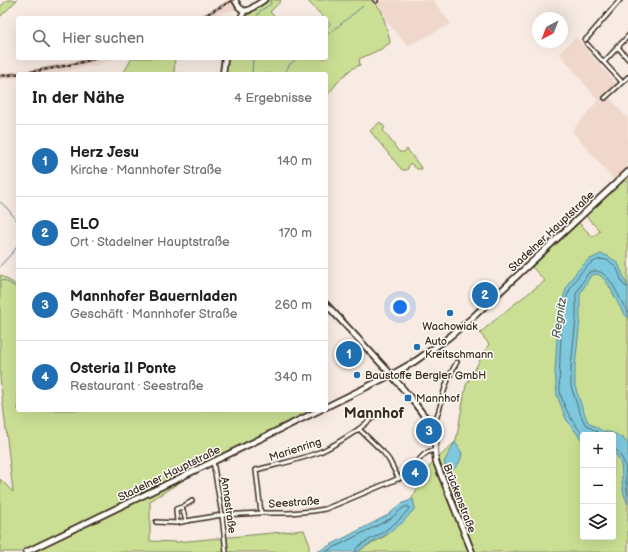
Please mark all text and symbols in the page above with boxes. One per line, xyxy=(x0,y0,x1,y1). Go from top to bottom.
north arrow xyxy=(532,12,568,48)
search box xyxy=(16,16,328,60)
icon: search xyxy=(30,27,52,49)
text: Hier suchen xyxy=(62,29,144,48)
text: In der Nähe xyxy=(32,88,125,108)
text: 4 Ergebnisse xyxy=(234,90,312,106)
text: Herz Jesu xyxy=(70,143,139,162)
text: 1 xyxy=(42,153,48,169)
text: 140 m xyxy=(277,153,312,169)
text: Kirche · Mannhofer Straße xyxy=(70,162,222,178)
street label: Stadelner Hauptstraße xyxy=(506,188,597,274)
text: ELO xyxy=(70,215,99,234)
text: 2 xyxy=(41,225,49,241)
text: 170 m xyxy=(279,225,312,241)
text: Ort · Stadelner Hauptstraße xyxy=(70,234,230,250)
pin: 2 xyxy=(472,280,498,310)
text: Mannhofer Bauernladen xyxy=(70,287,237,306)
water label: Regnitz xyxy=(549,296,570,339)
text: 3 xyxy=(41,297,49,313)
text: 260 m xyxy=(274,297,312,313)
your location xyxy=(390,297,410,317)
text: Geschäft · Mannhofer Straße xyxy=(70,306,237,322)
marker: Wachowiak xyxy=(445,308,455,318)
place label: Wachowiak xyxy=(422,320,478,333)
place label: Auto Kreitschmann xyxy=(425,335,493,361)
pin: 1 xyxy=(336,339,362,369)
marker: Auto Kreitschmann xyxy=(412,342,422,352)
text: Osteria Il Ponte xyxy=(70,359,176,378)
text: 4 xyxy=(41,369,49,385)
text: 340 m xyxy=(274,369,312,385)
place label: Baustoffe Bergler GmbH xyxy=(365,369,486,382)
marker: Baustoffe Bergler GmbH xyxy=(352,370,362,380)
text: Restaurant · Seestraße xyxy=(70,378,203,394)
place label: Mannhof xyxy=(416,392,460,405)
marker: Mannhof xyxy=(403,393,413,403)
district label: Mannhof xyxy=(344,404,405,423)
pin: 3 xyxy=(416,416,442,446)
map controls xyxy=(580,432,616,540)
button: + xyxy=(580,432,616,468)
street label: Marienring xyxy=(267,435,323,464)
street label: Stadelner Hauptstraße xyxy=(116,443,223,504)
pin: 4 xyxy=(402,458,428,488)
street label: Brückenstraße xyxy=(440,462,479,535)
button: − xyxy=(580,468,616,504)
street label: Annastraße xyxy=(218,476,239,535)
street label: Seestraße xyxy=(268,494,320,511)
button: layers xyxy=(580,504,616,540)

